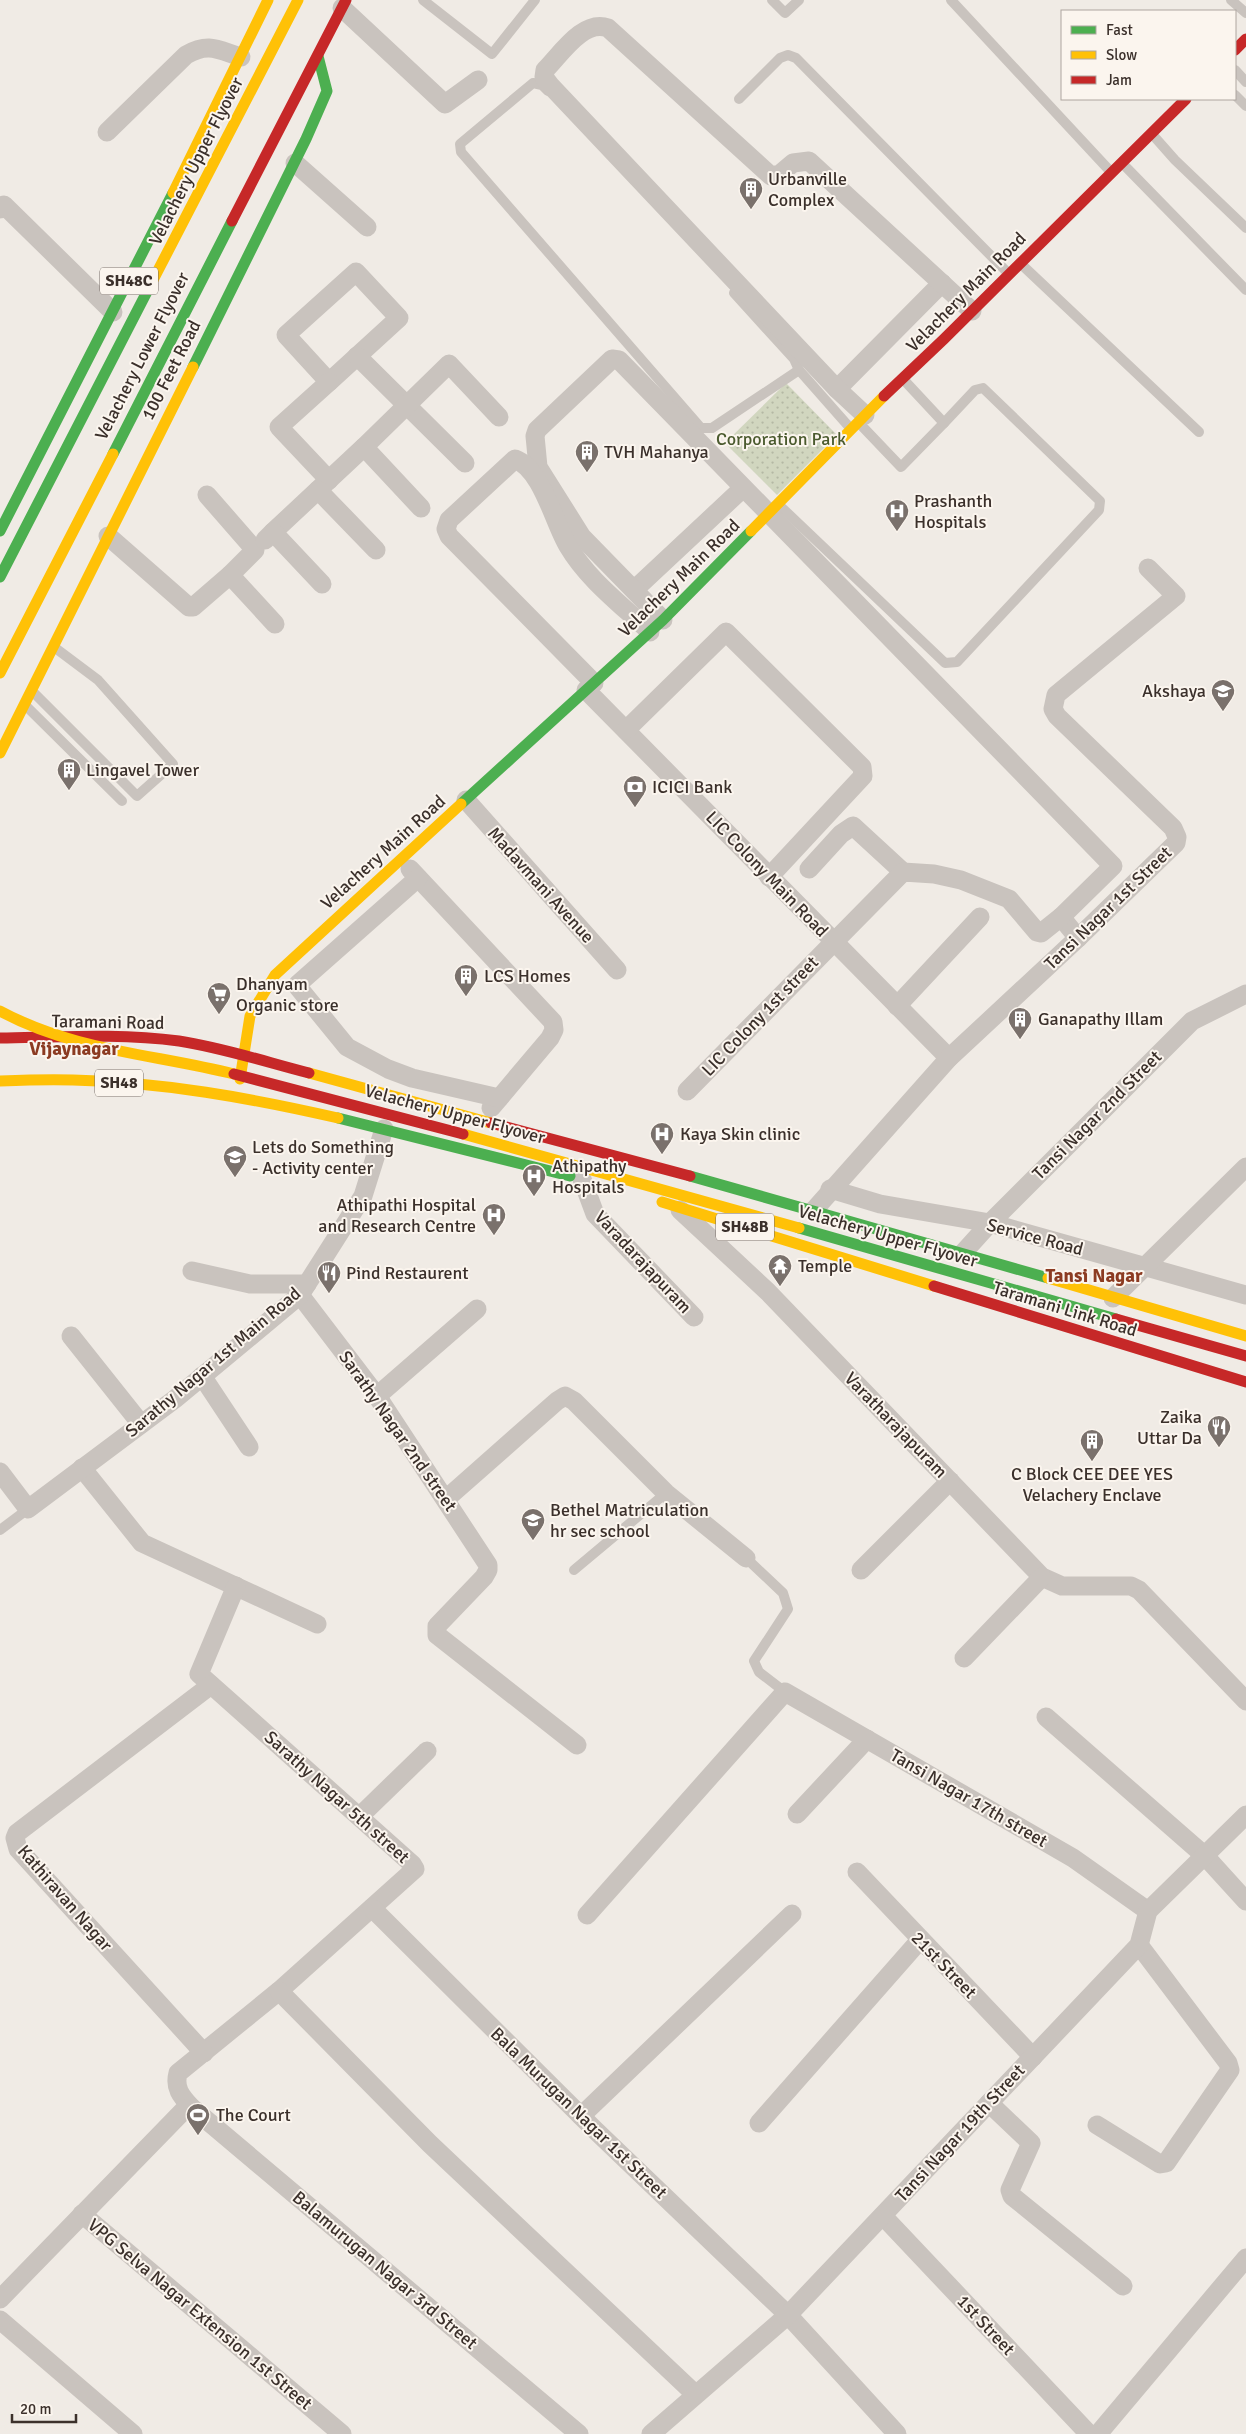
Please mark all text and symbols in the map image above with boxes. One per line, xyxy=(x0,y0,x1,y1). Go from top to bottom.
legend xyxy=(1061,10,1236,100)
text: Fast xyxy=(1106,21,1133,39)
text: Slow xyxy=(1106,46,1137,64)
text: Jam xyxy=(1106,71,1132,89)
street label: Velachery Upper Flyover xyxy=(144,73,248,249)
place label: Urbanville Complex xyxy=(768,168,847,211)
building icon: Urbanville Complex xyxy=(738,176,764,210)
street label: Velachery Main Road xyxy=(901,227,1031,357)
street label: Velachery Lower Flyover xyxy=(90,268,194,444)
road number: SH48C xyxy=(100,268,158,294)
street label: 100 Feet Road xyxy=(136,317,206,423)
park label: Corporation Park xyxy=(716,428,846,450)
building icon: TVH Mahanya xyxy=(574,439,600,473)
place label: TVH Mahanya xyxy=(604,441,709,463)
place label: Prashanth Hospitals xyxy=(914,490,992,533)
hospital icon: Prashanth Hospitals xyxy=(884,498,910,532)
street label: Velachery Main Road xyxy=(614,514,744,642)
school or university icon: Akshaya xyxy=(1210,678,1236,712)
place label: Akshaya xyxy=(1142,680,1206,702)
building icon: Lingavel Tower xyxy=(56,757,82,791)
place label: Lingavel Tower xyxy=(86,759,200,781)
bank icon: ICICI Bank xyxy=(622,774,648,808)
place label: ICICI Bank xyxy=(652,776,732,798)
street label: Velachery Main Road xyxy=(316,790,450,914)
street label: LIC Colony Main Road xyxy=(701,806,833,942)
street label: Madavmani Avenue xyxy=(483,822,599,948)
street label: Tansi Nagar 1st Street xyxy=(1040,842,1176,974)
street label: LIC Colony 1st street xyxy=(697,951,823,1081)
building icon: LCS Homes xyxy=(453,963,479,997)
place label: LCS Homes xyxy=(484,965,571,987)
place label: Dhanyam Organic store xyxy=(236,973,339,1016)
supermarket icon: Dhanyam Organic store xyxy=(206,981,232,1015)
building icon: Ganapathy Illam xyxy=(1007,1006,1033,1040)
place label: Ganapathy Illam xyxy=(1038,1008,1163,1030)
street label: Taramani Road xyxy=(51,1010,165,1034)
district label: Vijaynagar xyxy=(29,1037,119,1061)
street label: Tansi Nagar 2nd Street xyxy=(1028,1046,1166,1184)
road number: SH48 xyxy=(95,1070,143,1096)
street label: Velachery Upper Flyover xyxy=(362,1079,548,1149)
hospital icon: Kaya Skin clinic xyxy=(649,1121,675,1155)
place label: Kaya Skin clinic xyxy=(680,1123,800,1145)
place label: Lets do Something - Activity center xyxy=(252,1136,394,1179)
school or university icon: Lets do Something - Activity center xyxy=(222,1144,248,1178)
place label: Athipathy Hospitals xyxy=(552,1155,627,1198)
hospital icon: Athipathy Hospitals xyxy=(521,1163,547,1197)
place label: Athipathi Hospital and Research Centre xyxy=(318,1194,476,1237)
street label: Velachery Upper Flyover xyxy=(796,1200,981,1272)
hospital icon: Athipathi Hospital and Research Centre xyxy=(481,1202,507,1236)
street label: Varadarajapuram xyxy=(590,1206,696,1318)
road number: SH48B xyxy=(716,1214,774,1240)
street label: Service Road xyxy=(984,1214,1086,1260)
temple icon: Temple xyxy=(767,1253,793,1287)
place label: Temple xyxy=(798,1255,852,1277)
restaurant icon: Pind Restaurent xyxy=(316,1260,342,1294)
place label: Pind Restaurent xyxy=(346,1262,469,1284)
district label: Tansi Nagar xyxy=(1045,1264,1143,1288)
street label: Taramani Link Road xyxy=(990,1277,1140,1341)
street label: Sarathy Nagar 1st Main Road xyxy=(121,1282,305,1442)
street label: Sarathy Nagar 2nd street xyxy=(334,1346,462,1516)
street label: Varatharajapuram xyxy=(840,1368,952,1482)
place label: Zaika Uttar Da xyxy=(1137,1406,1202,1449)
restaurant icon: Zaika Uttar Da xyxy=(1206,1414,1232,1448)
building icon: C Block CEE DEE YES Velachery Enclave xyxy=(1079,1428,1105,1462)
place label: C Block CEE DEE YES Velachery Enclave xyxy=(1011,1463,1173,1506)
place label: Bethel Matriculation hr sec school xyxy=(550,1499,709,1542)
school or university icon: Bethel Matriculation hr sec school xyxy=(520,1507,546,1541)
street label: Sarathy Nagar 5th street xyxy=(260,1726,414,1868)
street label: Tansi Nagar 17th street xyxy=(886,1744,1052,1852)
street label: Kathiravan Nagar xyxy=(13,1840,117,1956)
street label: 21st Street xyxy=(907,1927,981,2003)
street label: Bala Murugan Nagar 1st Street xyxy=(486,2023,672,2203)
street label: Tansi Nagar 19th Street xyxy=(891,2060,1029,2206)
sports icon: The Court xyxy=(185,2102,211,2136)
place label: The Court xyxy=(216,2104,291,2126)
street label: Balamurugan Nagar 3rd Street xyxy=(288,2186,482,2354)
street label: VPG Selva Nagar Extension 1st Street xyxy=(83,2214,317,2414)
street label: 1st Street xyxy=(952,2290,1020,2360)
scale bar xyxy=(12,2392,76,2424)
text: 20 m xyxy=(20,2400,51,2418)

